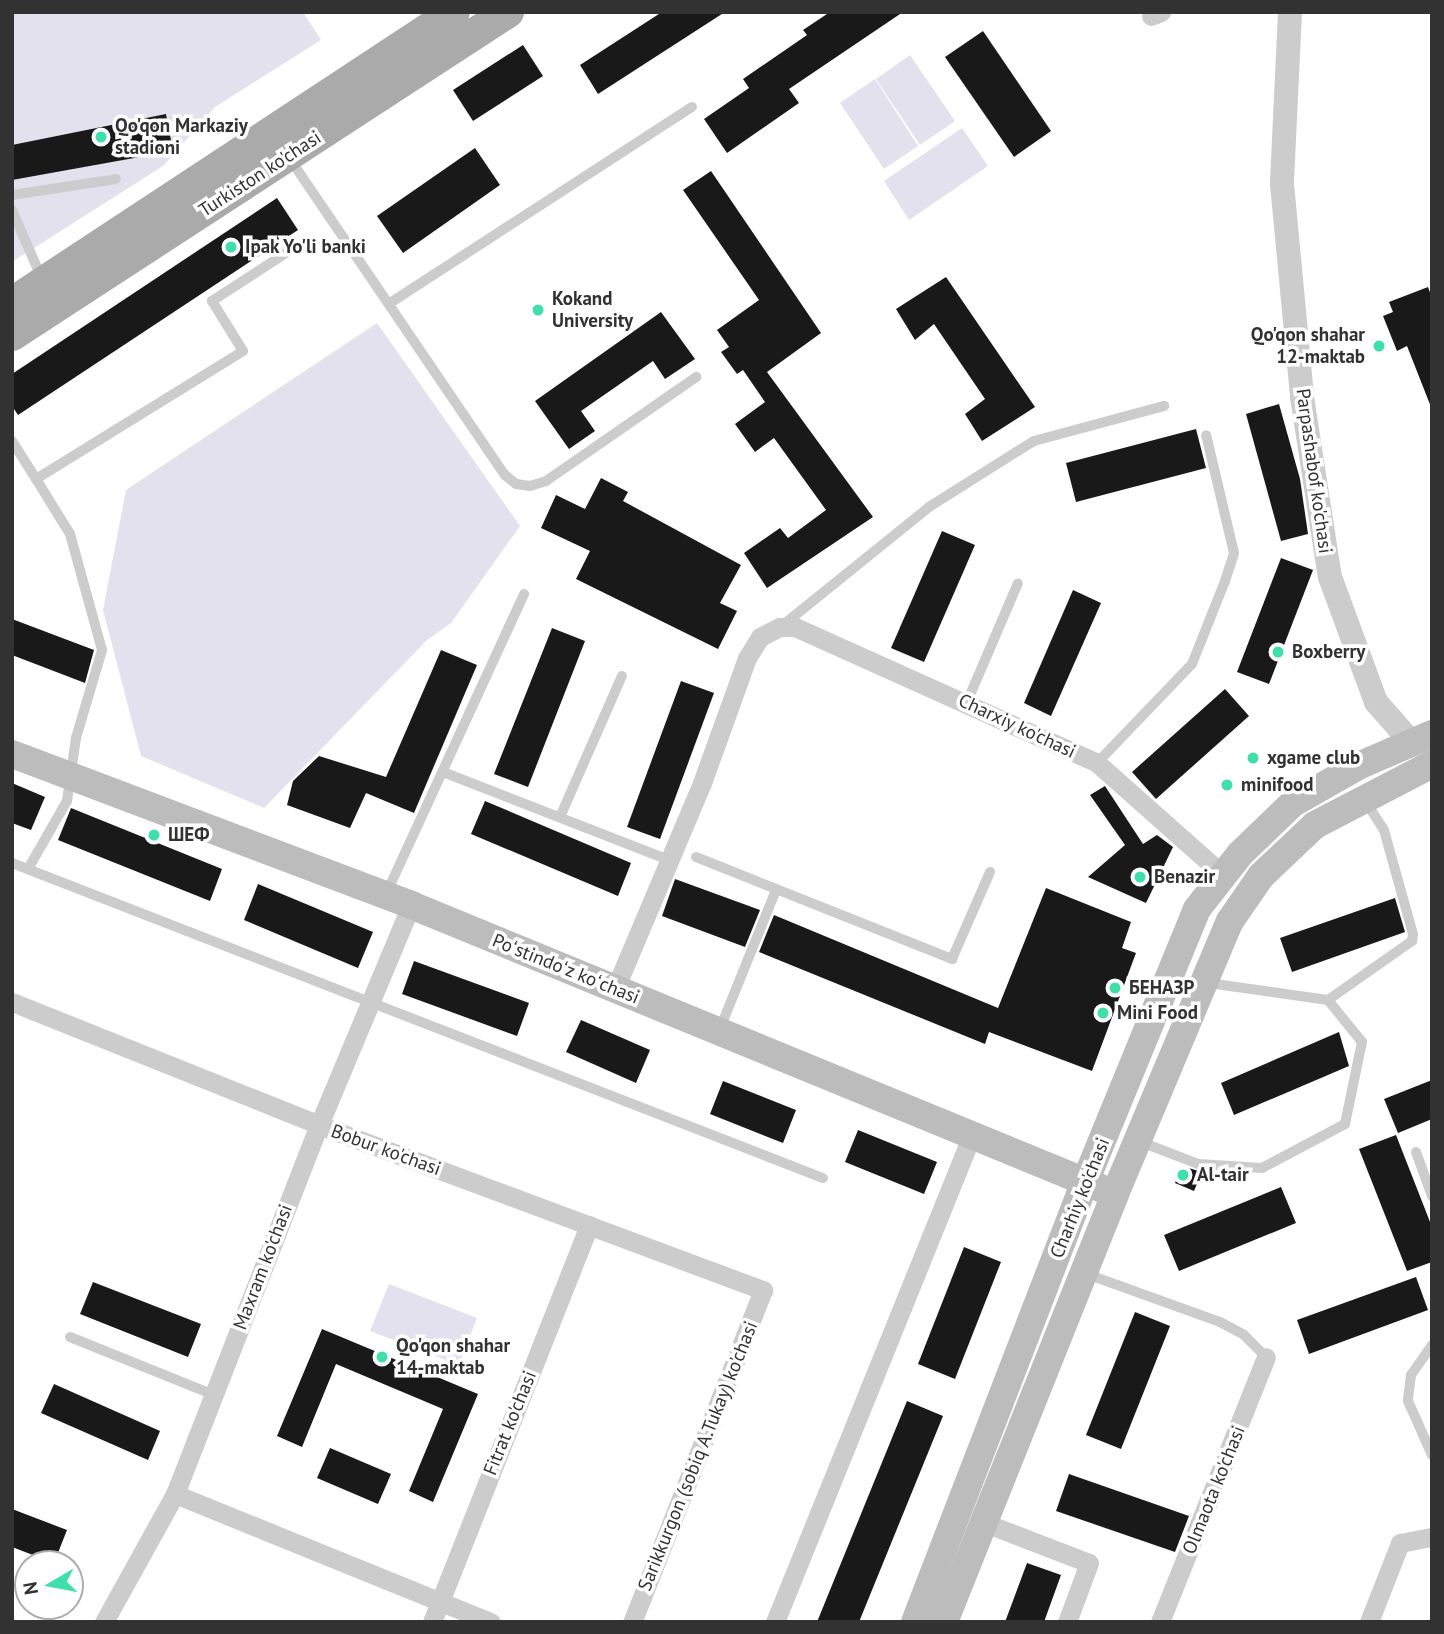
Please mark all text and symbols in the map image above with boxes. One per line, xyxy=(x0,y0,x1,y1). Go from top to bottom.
place label: Qo'qon Markaziy stadioni xyxy=(115,115,248,159)
street label: Turkiston ko'chasi xyxy=(195,126,325,222)
marker: Qo'qon Markaziy stadioni xyxy=(93,129,109,145)
place label: Ipak Yo'li banki xyxy=(245,236,367,258)
marker: Ipak Yo'li banki xyxy=(223,239,239,255)
place label: Kokand University xyxy=(552,288,633,332)
marker: Kokand University xyxy=(530,302,546,318)
place label: Qo'qon shahar 12-maktab xyxy=(1251,324,1365,368)
marker: Qo'qon shahar 12-maktab xyxy=(1371,338,1387,354)
street label: Parpashabof ko'chasi xyxy=(1291,387,1337,555)
place label: Boxberry xyxy=(1292,641,1365,663)
marker: Boxberry xyxy=(1270,644,1286,660)
street label: Charxiy ko'chasi xyxy=(954,689,1080,763)
place label: xgame club xyxy=(1267,747,1360,769)
marker: xgame club xyxy=(1245,750,1261,766)
place label: minifood xyxy=(1241,774,1314,796)
marker: minifood xyxy=(1219,777,1235,793)
place label: ШЕФ xyxy=(168,824,210,846)
marker: ШЕФ xyxy=(146,827,162,843)
place label: Benazir xyxy=(1154,866,1215,888)
marker: Benazir xyxy=(1132,869,1148,885)
street label: Poʻstindoʻz koʻchasi xyxy=(489,929,643,1009)
place label: БЕНАЗР xyxy=(1129,977,1194,999)
marker: БЕНАЗР xyxy=(1107,980,1123,996)
place label: Mini Food xyxy=(1117,1002,1198,1024)
marker: Mini Food xyxy=(1095,1005,1111,1021)
street label: Bobur ko'chasi xyxy=(328,1120,444,1180)
street label: Charhiy ko'chasi xyxy=(1045,1134,1115,1262)
place label: Al-tair xyxy=(1197,1164,1249,1186)
marker: Al-tair xyxy=(1175,1167,1191,1183)
street label: Maxram ko'chasi xyxy=(229,1201,297,1333)
street label: Sarikkurgon (sobiq A.Tukay) ko'chasi xyxy=(633,1318,763,1594)
place label: Qo'qon shahar 14-maktab xyxy=(396,1335,510,1379)
marker: Qo'qon shahar 14-maktab xyxy=(374,1349,390,1365)
street label: Fitrat ko'chasi xyxy=(479,1368,541,1478)
street label: Olmaota ko'chasi xyxy=(1178,1423,1250,1557)
north arrow xyxy=(14,1550,84,1620)
text: N xyxy=(17,1580,43,1597)

